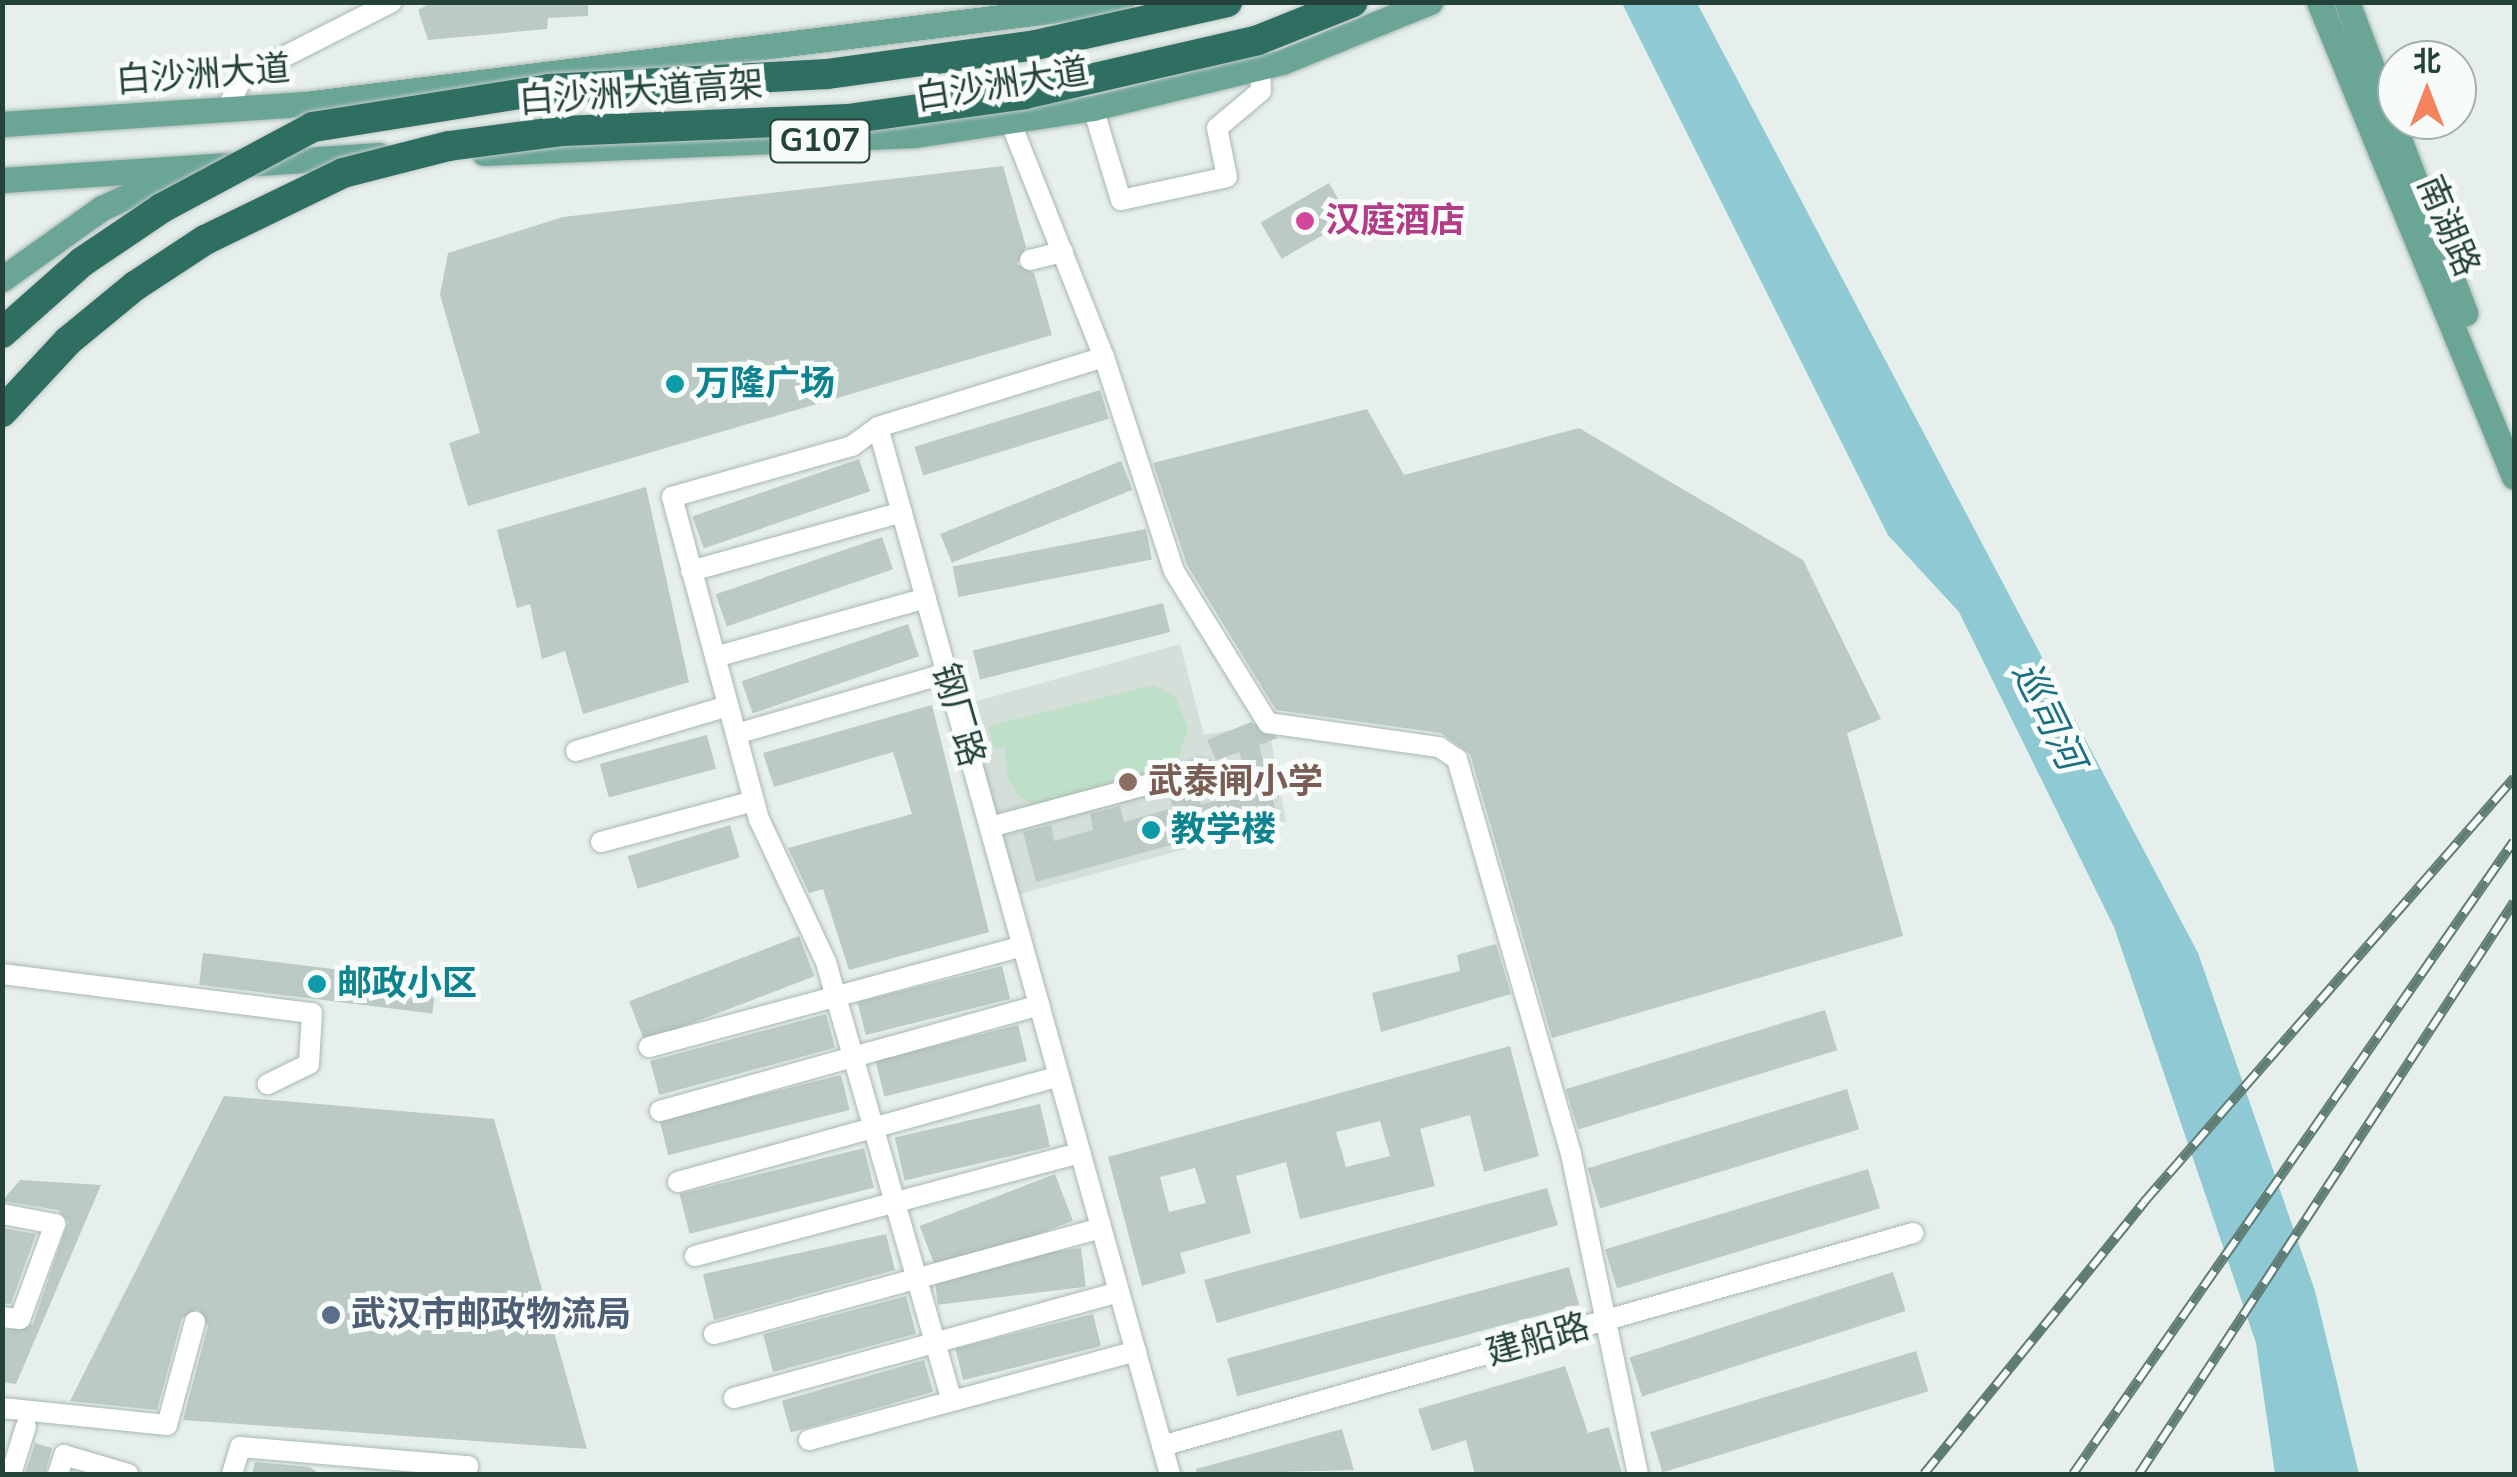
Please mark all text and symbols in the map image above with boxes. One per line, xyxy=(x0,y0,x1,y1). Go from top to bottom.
north arrow xyxy=(2377,40,2477,140)
text: 北 xyxy=(2413,43,2441,81)
street label: 白沙洲大道 xyxy=(114,48,292,102)
street label: 白沙洲大道 xyxy=(912,51,1092,119)
street label: 白沙洲大道高架 xyxy=(517,64,765,122)
road number: G107 xyxy=(768,114,872,168)
street label: 南湖路 xyxy=(2408,169,2488,283)
place label: 汉庭酒店 xyxy=(1325,200,1465,242)
marker: 汉庭酒店 xyxy=(1294,210,1316,232)
place label: 万隆广场 xyxy=(695,363,835,405)
marker: 万隆广场 xyxy=(664,373,686,395)
water label: 巡司河 xyxy=(2003,655,2093,777)
street label: 钢厂路 xyxy=(923,659,993,771)
place label: 武泰闸小学 xyxy=(1148,761,1323,803)
marker: 武泰闸小学 xyxy=(1117,771,1139,793)
place label: 教学楼 xyxy=(1171,809,1276,851)
marker: 教学楼 xyxy=(1140,819,1162,841)
place label: 邮政小区 xyxy=(337,963,477,1005)
marker: 邮政小区 xyxy=(306,973,328,995)
place label: 武汉市邮政物流局 xyxy=(351,1294,631,1336)
marker: 武汉市邮政物流局 xyxy=(320,1304,342,1326)
street label: 建船路 xyxy=(1482,1305,1594,1375)

